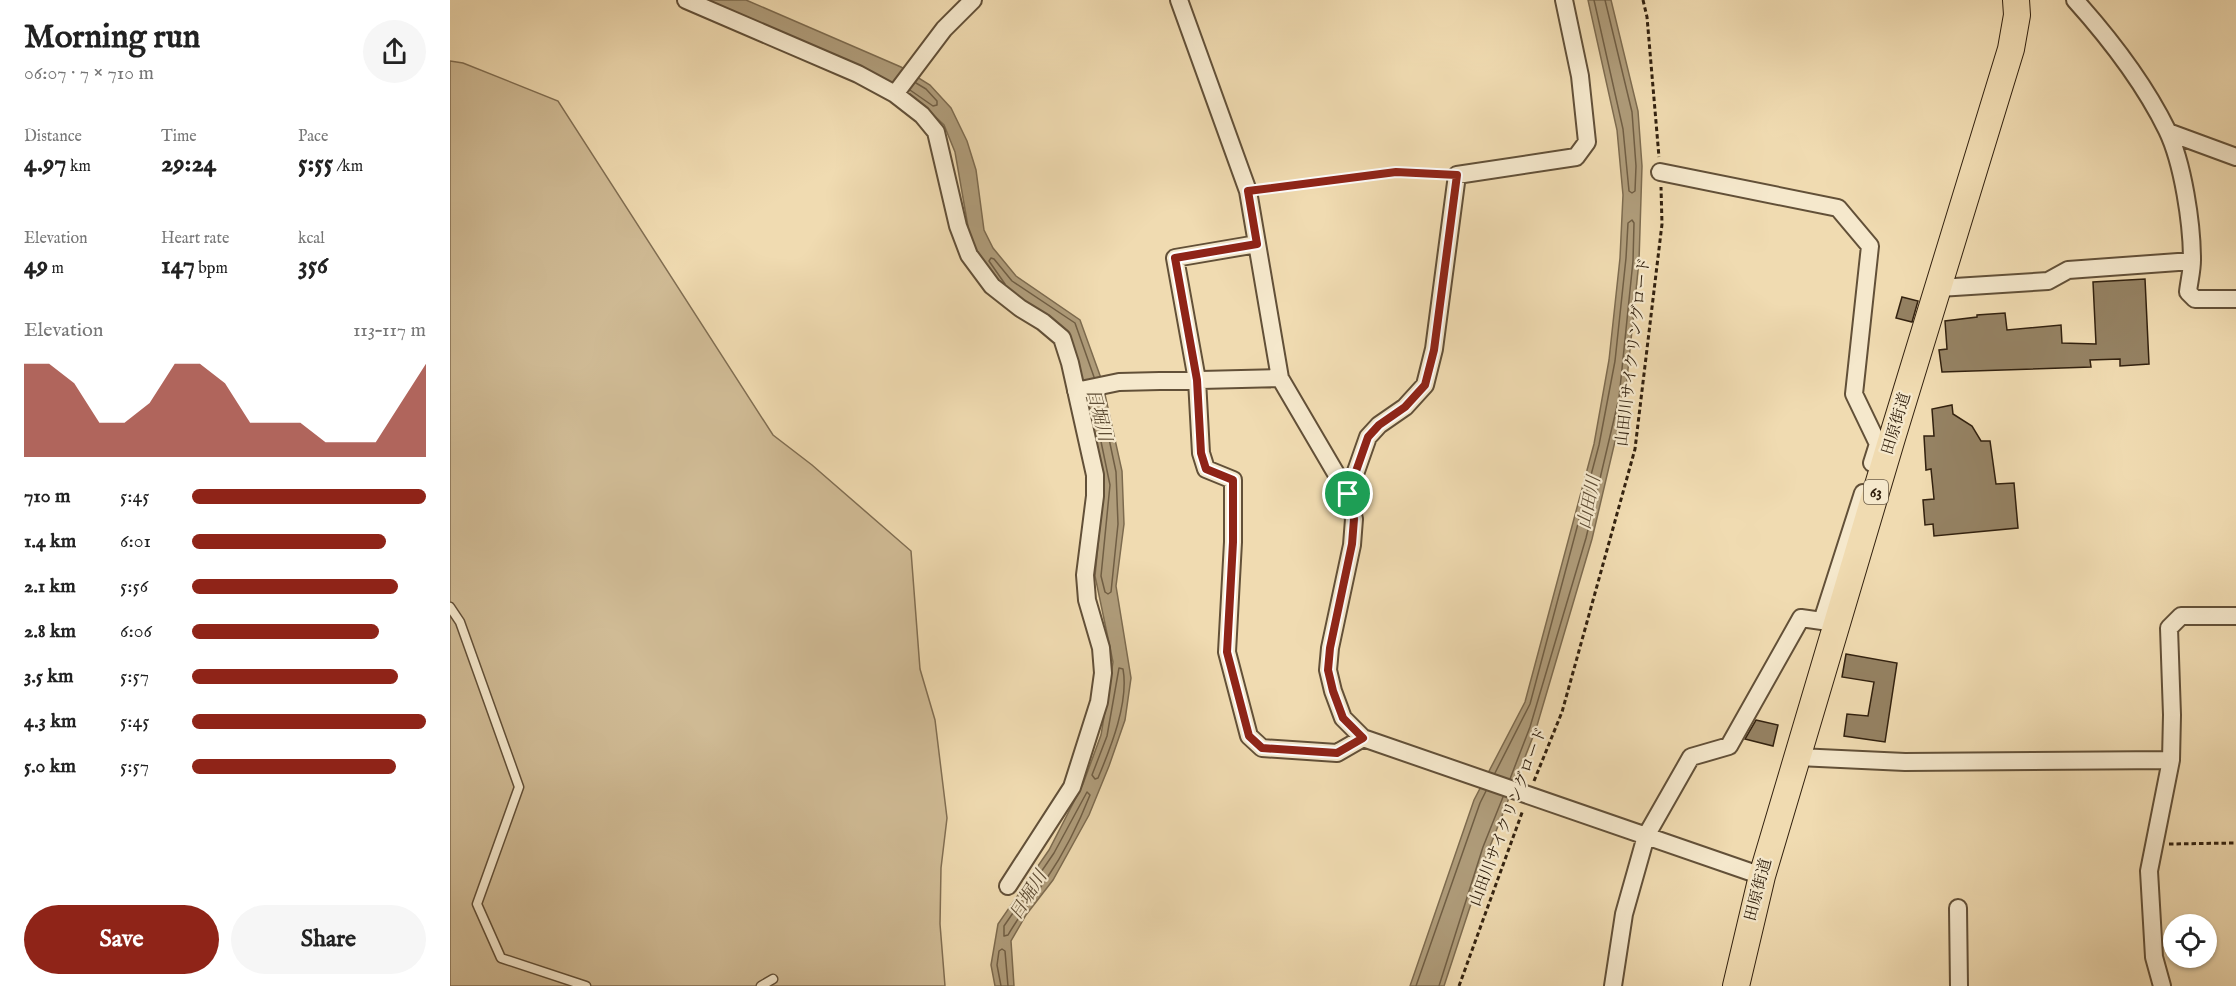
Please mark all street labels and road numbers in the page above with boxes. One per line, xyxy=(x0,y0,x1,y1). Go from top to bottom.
street label: 山田川サイクリングロード xyxy=(1612,256,1656,448)
street label: 田原街道 xyxy=(1878,390,1916,458)
road number: 63 xyxy=(1864,480,1888,504)
street label: 山田川サイクリングロード xyxy=(1466,725,1552,909)
street label: 田原街道 xyxy=(1741,856,1777,924)

